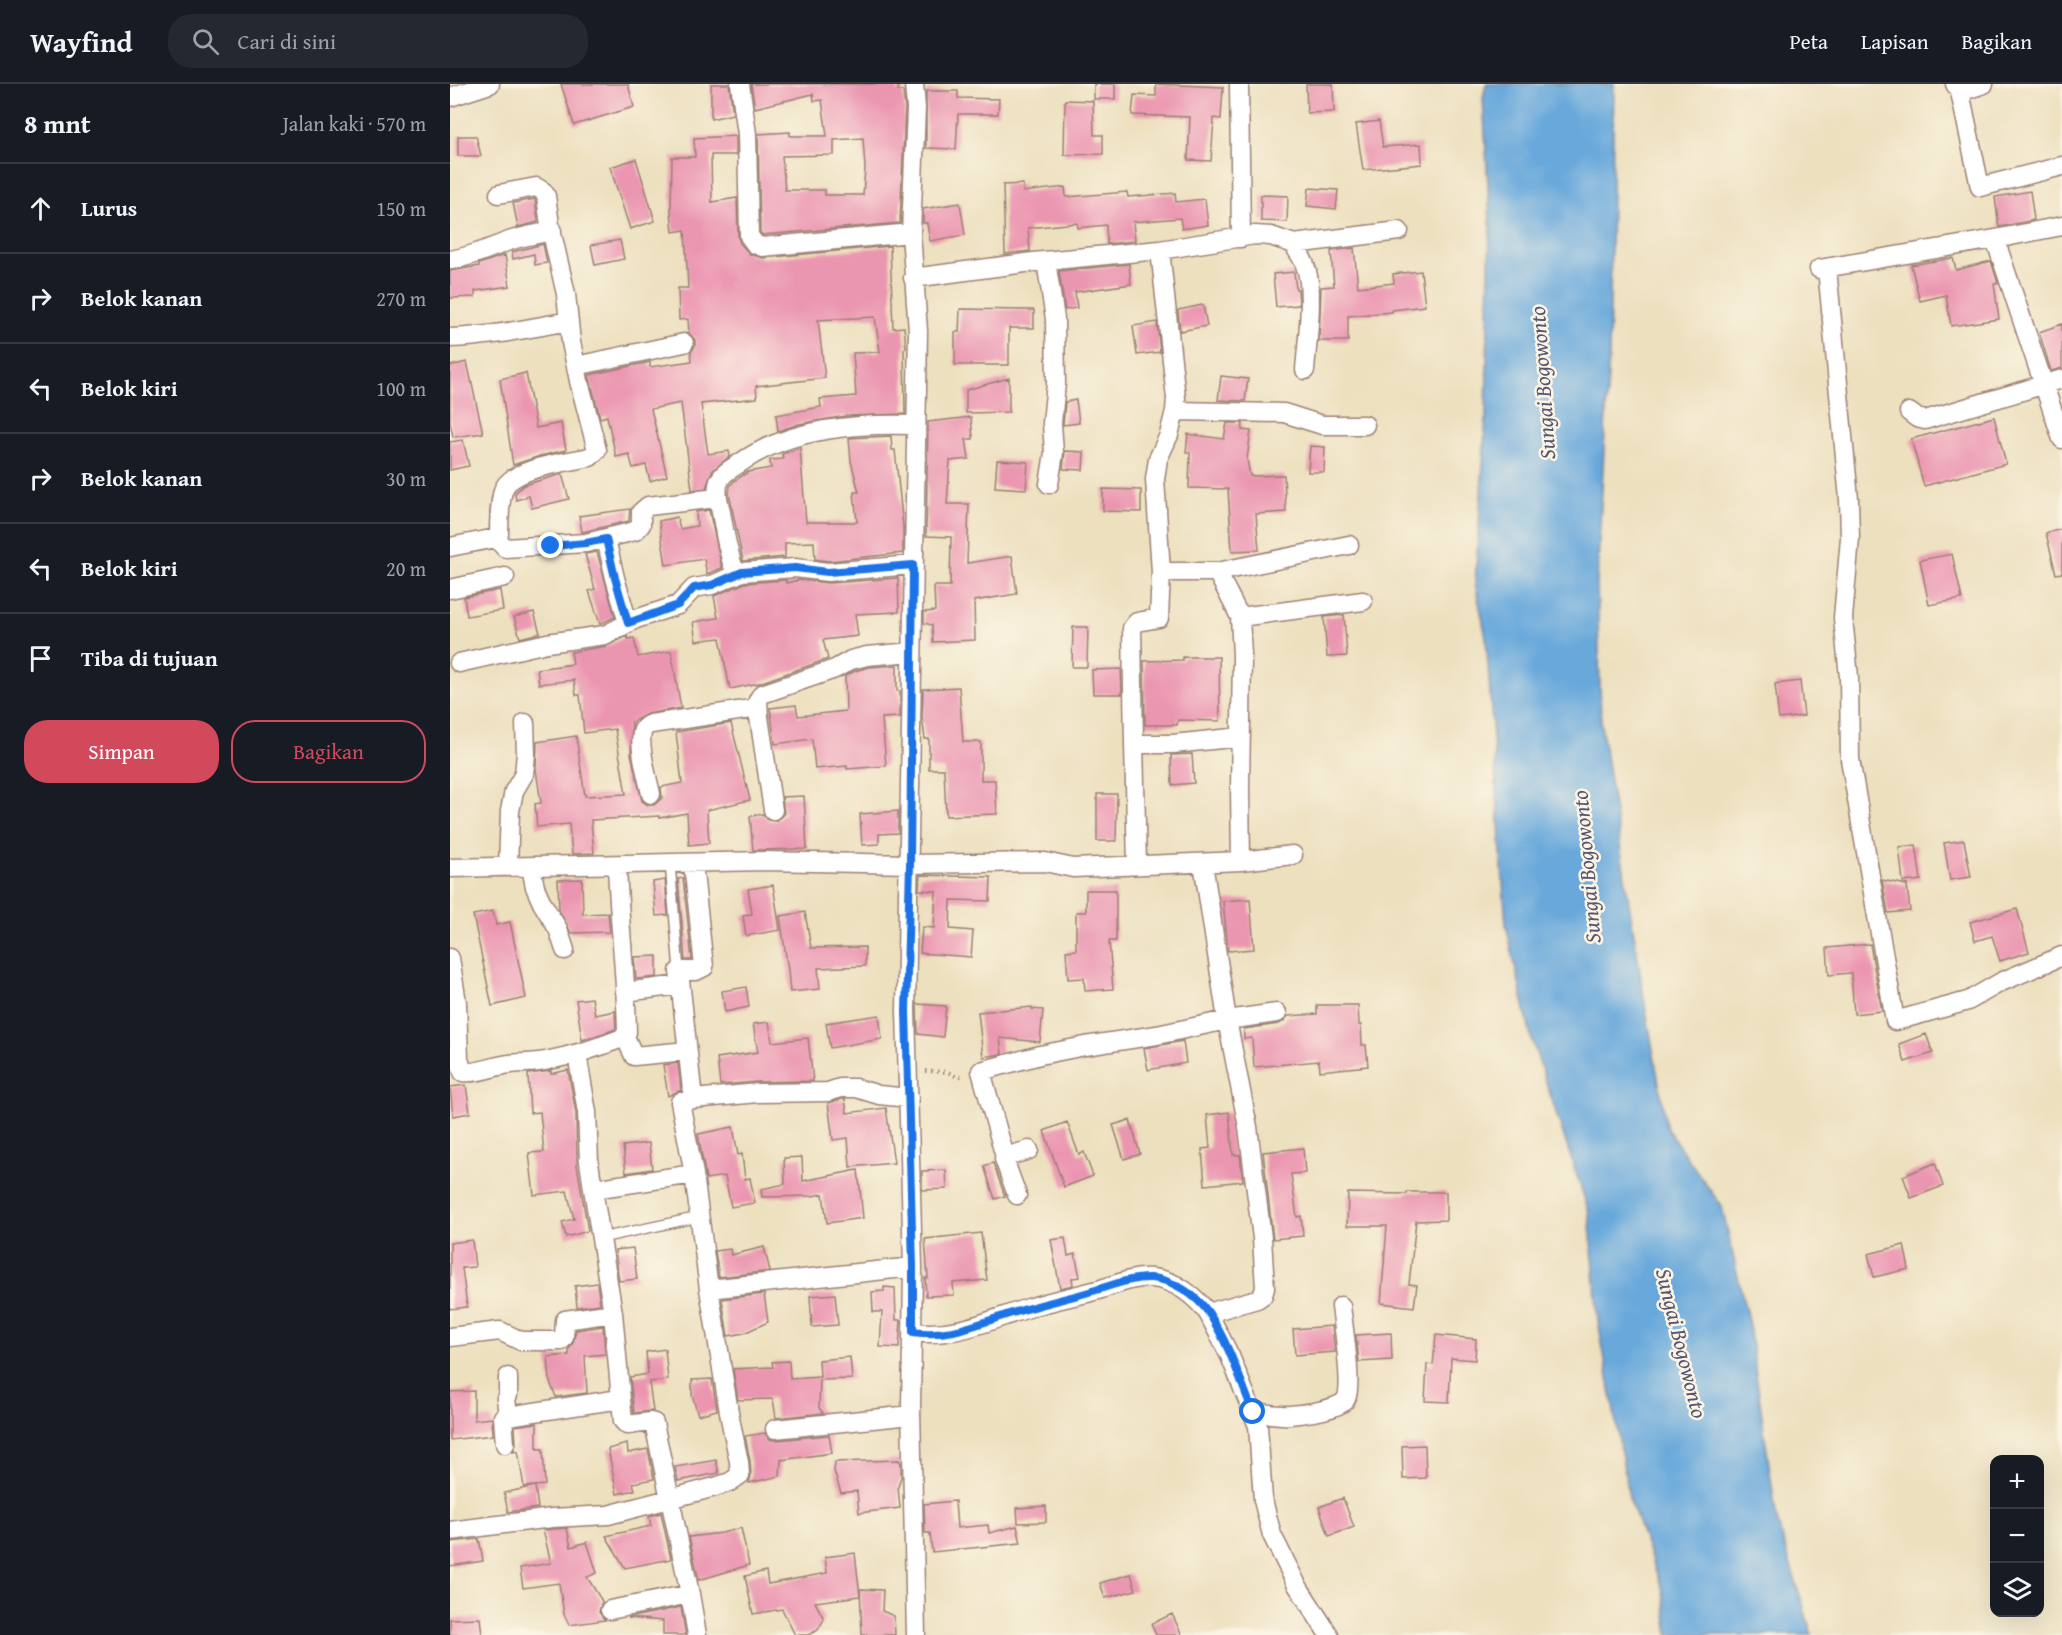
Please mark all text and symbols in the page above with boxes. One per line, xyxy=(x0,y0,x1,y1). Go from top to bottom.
search box xyxy=(168,14,588,68)
text: Wayfind xyxy=(30,21,132,62)
icon: search xyxy=(189,25,222,58)
text: Cari di sini xyxy=(237,25,336,57)
text: Peta xyxy=(1790,26,1828,57)
text: Lapisan xyxy=(1861,26,1928,57)
text: Bagikan xyxy=(1961,26,2032,57)
text: 8 mnt xyxy=(24,104,91,143)
text: Jalan kaki · 570 m xyxy=(282,109,426,138)
icon: ahead xyxy=(24,192,57,225)
text: Lurus xyxy=(81,192,137,224)
text: 150 m xyxy=(376,194,426,223)
icon: right xyxy=(24,282,57,315)
text: Belok kanan xyxy=(81,282,202,314)
text: 270 m xyxy=(376,284,426,313)
water label: Sungai Bogowonto xyxy=(1521,305,1563,461)
icon: left xyxy=(24,372,57,405)
text: Belok kiri xyxy=(81,372,178,404)
text: 100 m xyxy=(376,374,426,403)
icon: right xyxy=(24,462,57,495)
text: Belok kanan xyxy=(81,462,202,494)
text: 30 m xyxy=(386,464,426,493)
route end xyxy=(537,532,563,558)
icon: left xyxy=(24,552,57,585)
text: Belok kiri xyxy=(81,552,178,584)
text: 20 m xyxy=(386,554,426,583)
icon: arrive xyxy=(24,642,57,675)
text: Tiba di tujuan xyxy=(81,642,218,674)
button: Simpan xyxy=(24,720,219,783)
button: Bagikan xyxy=(231,720,426,783)
water label: Sungai Bogowonto xyxy=(1563,789,1609,945)
water label: Sungai Bogowonto xyxy=(1648,1265,1716,1421)
route start xyxy=(1239,1398,1265,1424)
map controls xyxy=(1990,1455,2044,1617)
button: + xyxy=(1990,1455,2044,1509)
button: − xyxy=(1990,1509,2044,1563)
button: layers xyxy=(1990,1563,2044,1617)

